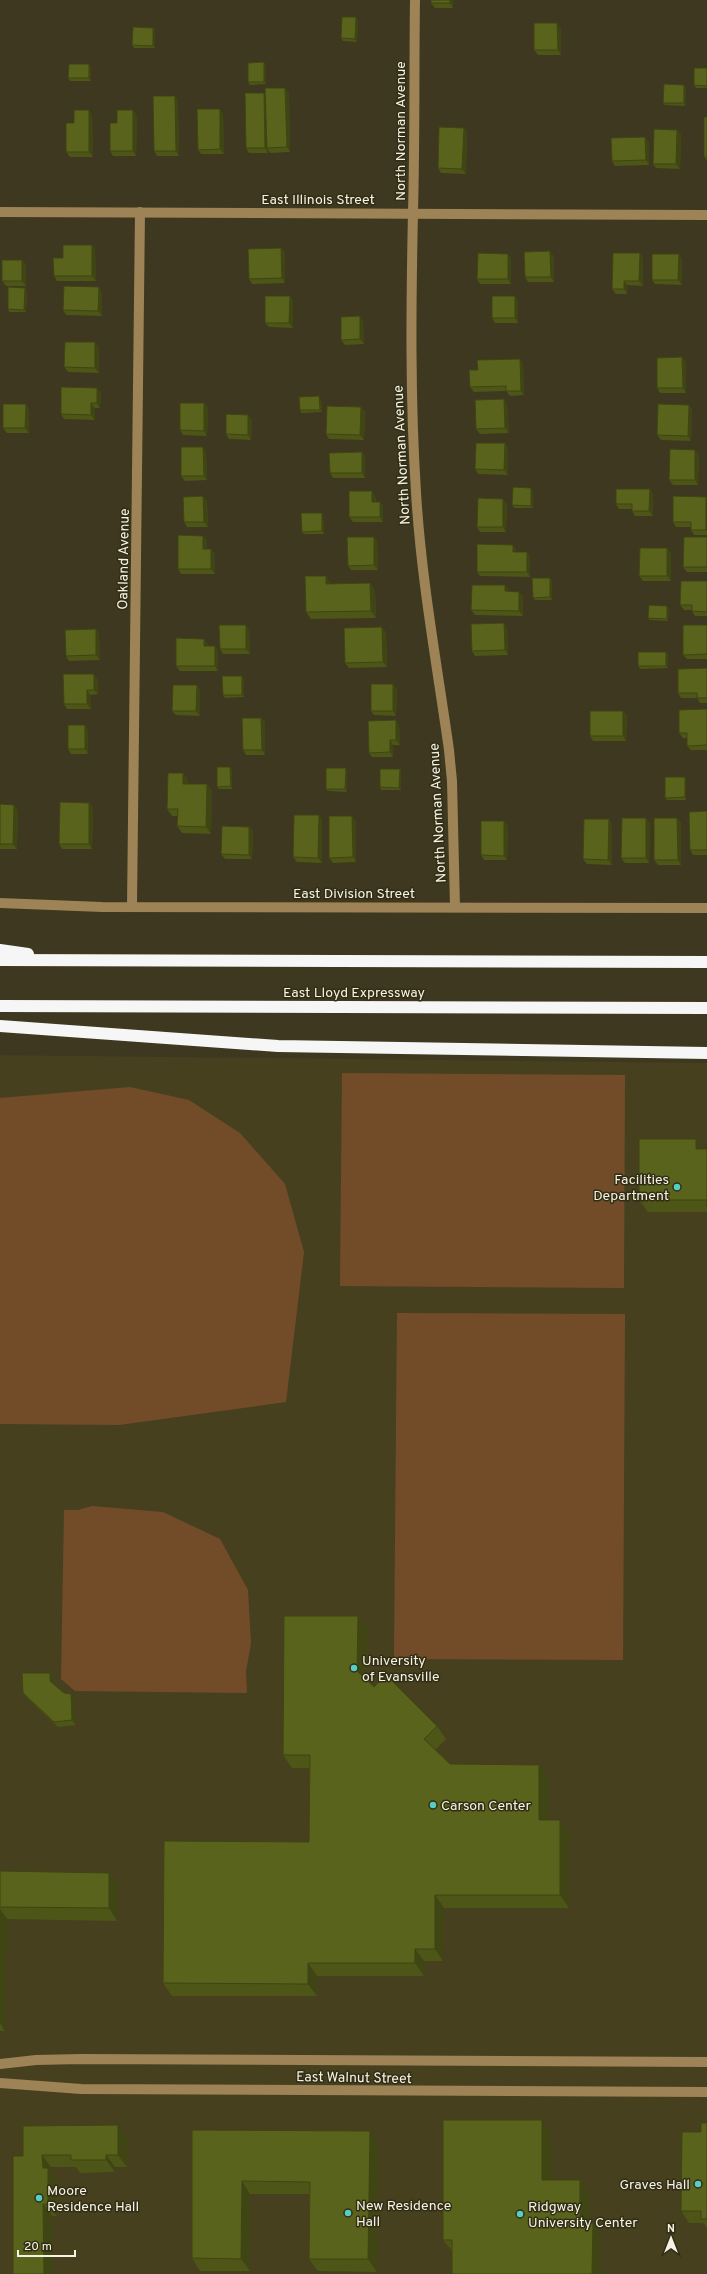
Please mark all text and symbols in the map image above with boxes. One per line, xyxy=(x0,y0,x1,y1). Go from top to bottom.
street label: North Norman Avenue xyxy=(393,61,410,201)
street label: East Illinois Street xyxy=(261,192,375,209)
street label: North Norman Avenue xyxy=(390,385,415,525)
street label: Oakland Avenue xyxy=(115,508,134,610)
street label: North Norman Avenue xyxy=(426,743,451,883)
street label: East Division Street xyxy=(293,886,415,903)
street label: East Lloyd Expressway xyxy=(283,985,425,1002)
place label: Facilities Department xyxy=(593,1172,669,1205)
marker: Facilities Department xyxy=(672,1182,682,1192)
place label: University of Evansville xyxy=(362,1653,440,1686)
marker: University of Evansville xyxy=(349,1663,359,1673)
place label: Carson Center xyxy=(441,1798,532,1815)
marker: Carson Center xyxy=(428,1800,438,1810)
street label: East Walnut Street xyxy=(296,2069,412,2088)
place label: Graves Hall xyxy=(619,2177,690,2194)
marker: Graves Hall xyxy=(693,2179,703,2189)
place label: Moore Residence Hall xyxy=(47,2183,139,2216)
marker: Moore Residence Hall xyxy=(34,2193,44,2203)
place label: New Residence Hall xyxy=(356,2198,451,2231)
place label: Ridgway University Center xyxy=(528,2199,638,2232)
marker: New Residence Hall xyxy=(343,2208,353,2218)
marker: Ridgway University Center xyxy=(515,2209,525,2219)
north arrow xyxy=(651,2218,691,2258)
text: N xyxy=(667,2222,675,2236)
scale bar xyxy=(18,2232,75,2258)
text: 20 m xyxy=(24,2239,52,2255)

